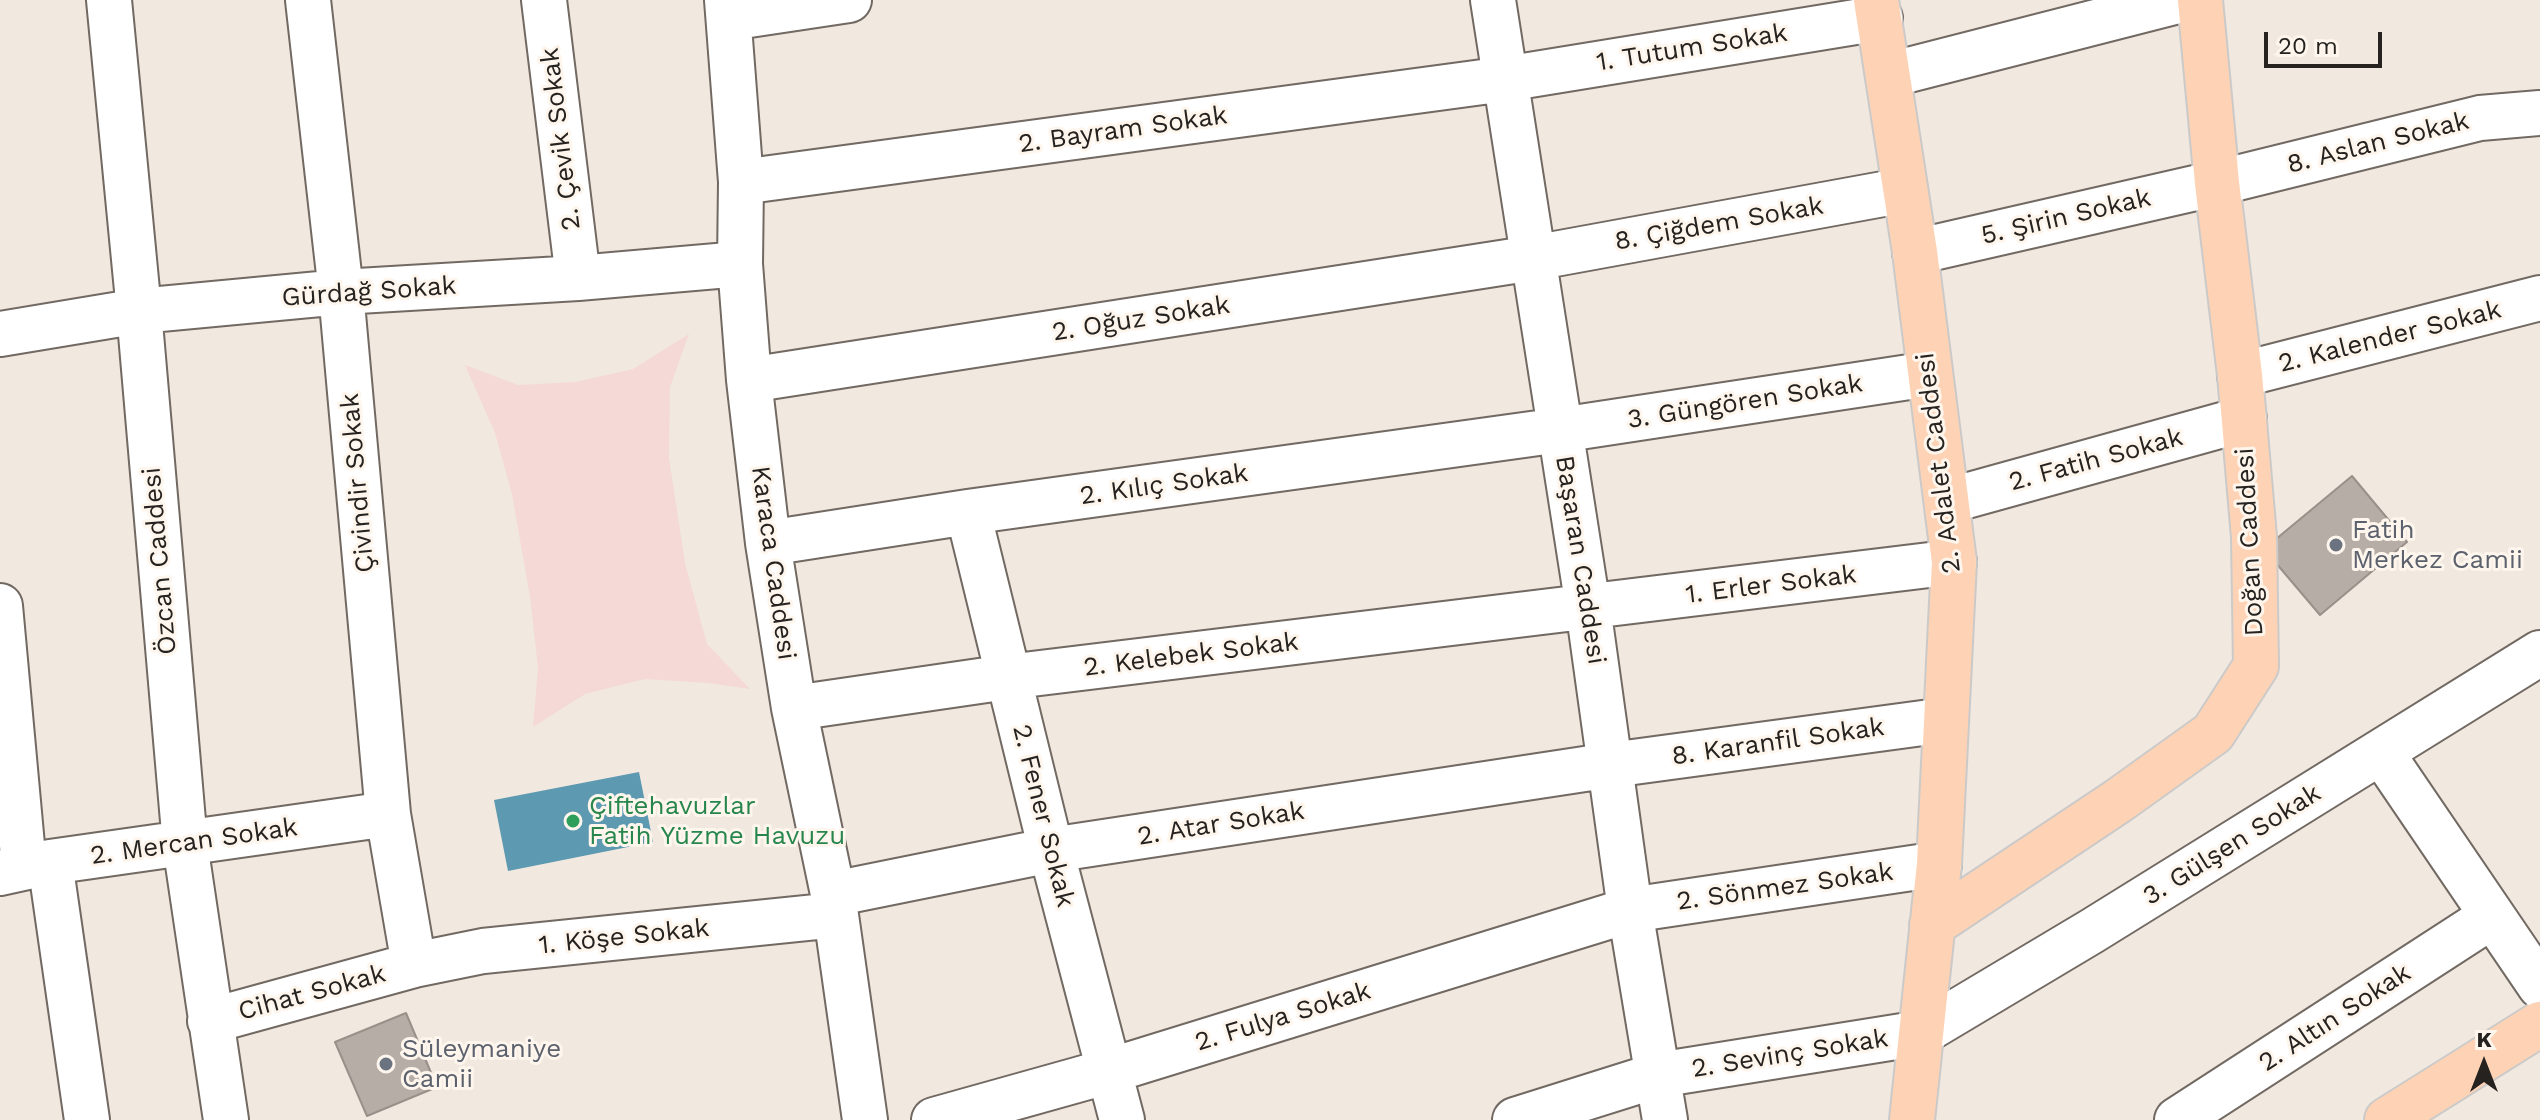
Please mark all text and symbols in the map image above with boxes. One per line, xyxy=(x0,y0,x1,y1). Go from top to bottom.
scale bar xyxy=(2268,16,2386,66)
street label: 1. Tutum Sokak xyxy=(1594,18,1790,78)
text: 20 m xyxy=(2278,32,2338,60)
street label: 2. Çevik Sokak xyxy=(534,46,588,232)
street label: 2. Bayram Sokak xyxy=(1017,100,1229,160)
street label: 8. Aslan Sokak xyxy=(2284,105,2472,181)
street label: 5. Şirin Sokak xyxy=(1978,182,2154,252)
street label: 8. Çiğdem Sokak xyxy=(1612,190,1826,258)
street label: Gürdağ Sokak xyxy=(281,270,457,314)
street label: 2. Oğuz Sokak xyxy=(1050,290,1232,348)
street label: 2. Kalender Sokak xyxy=(2275,294,2505,380)
street label: 2. Adalet Caddesi xyxy=(1910,351,1968,575)
street label: 3. Güngören Sokak xyxy=(1625,368,1865,436)
street label: Çivindir Sokak xyxy=(335,392,381,574)
street label: 2. Fatih Sokak xyxy=(2006,422,2186,498)
street label: Doğan Caddesi xyxy=(2229,447,2271,637)
street label: Başaran Caddesi xyxy=(1548,453,1612,667)
street label: 2. Kılıç Sokak xyxy=(1078,458,1250,512)
street label: Karaca Caddesi xyxy=(744,464,802,662)
street label: Özcan Caddesi xyxy=(136,466,184,656)
place label: Fatih Merkez Camii xyxy=(2352,514,2523,576)
marker: Fatih Merkez Camii xyxy=(2327,536,2345,554)
street label: 1. Erler Sokak xyxy=(1684,559,1858,611)
street label: 2. Kelebek Sokak xyxy=(1082,626,1300,684)
street label: 8. Karanfil Sokak xyxy=(1670,712,1886,772)
street label: 2. Fener Sokak xyxy=(1005,721,1081,911)
street label: 3. Gülşen Sokak xyxy=(2137,778,2327,912)
place label: Çiftehavuzlar Fatih Yüzme Havuzu xyxy=(589,790,845,852)
street label: 2. Atar Sokak xyxy=(1135,795,1307,853)
street label: 2. Mercan Sokak xyxy=(89,812,299,872)
marker: Çiftehavuzlar Fatih Yüzme Havuzu xyxy=(564,812,582,830)
street label: 2. Sönmez Sokak xyxy=(1675,856,1895,918)
street label: 1. Köşe Sokak xyxy=(537,913,711,961)
street label: 2. Altın Sokak xyxy=(2253,957,2417,1079)
street label: Cihat Sokak xyxy=(235,958,389,1028)
street label: 2. Fulya Sokak xyxy=(1191,975,1375,1059)
street label: 2. Sevinç Sokak xyxy=(1690,1023,1890,1085)
north arrow xyxy=(2444,1024,2524,1104)
text: K xyxy=(2476,1027,2492,1052)
place label: Süleymaniye Camii xyxy=(402,1033,561,1094)
marker: Süleymaniye Camii xyxy=(377,1055,395,1073)

